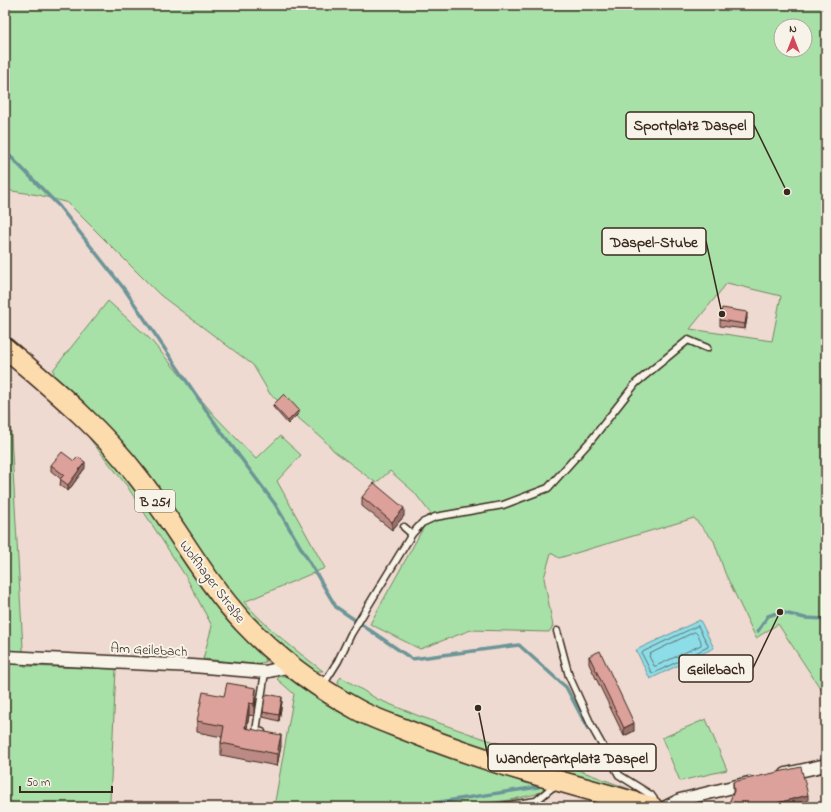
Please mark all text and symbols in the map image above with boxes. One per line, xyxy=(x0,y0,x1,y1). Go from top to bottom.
north arrow xyxy=(773,18,813,58)
text: N xyxy=(789,21,797,37)
callout: Sportplatz Daspel xyxy=(626,112,754,139)
text: Sportplatz Daspel xyxy=(634,115,747,137)
callout: Daspel-Stube xyxy=(602,228,706,255)
text: Daspel-Stube xyxy=(609,232,699,254)
road number: B 251 xyxy=(135,490,175,512)
street label: Wolfhager Straße xyxy=(173,536,250,629)
street label: Am Geilebach xyxy=(110,638,188,663)
callout: Geilebach xyxy=(679,655,753,682)
text: Geilebach xyxy=(687,659,745,681)
callout: Wanderparkplatz Daspel xyxy=(488,744,656,771)
text: Wanderparkplatz Daspel xyxy=(496,748,648,770)
scale bar xyxy=(20,768,112,794)
text: 50 m xyxy=(26,774,50,792)

